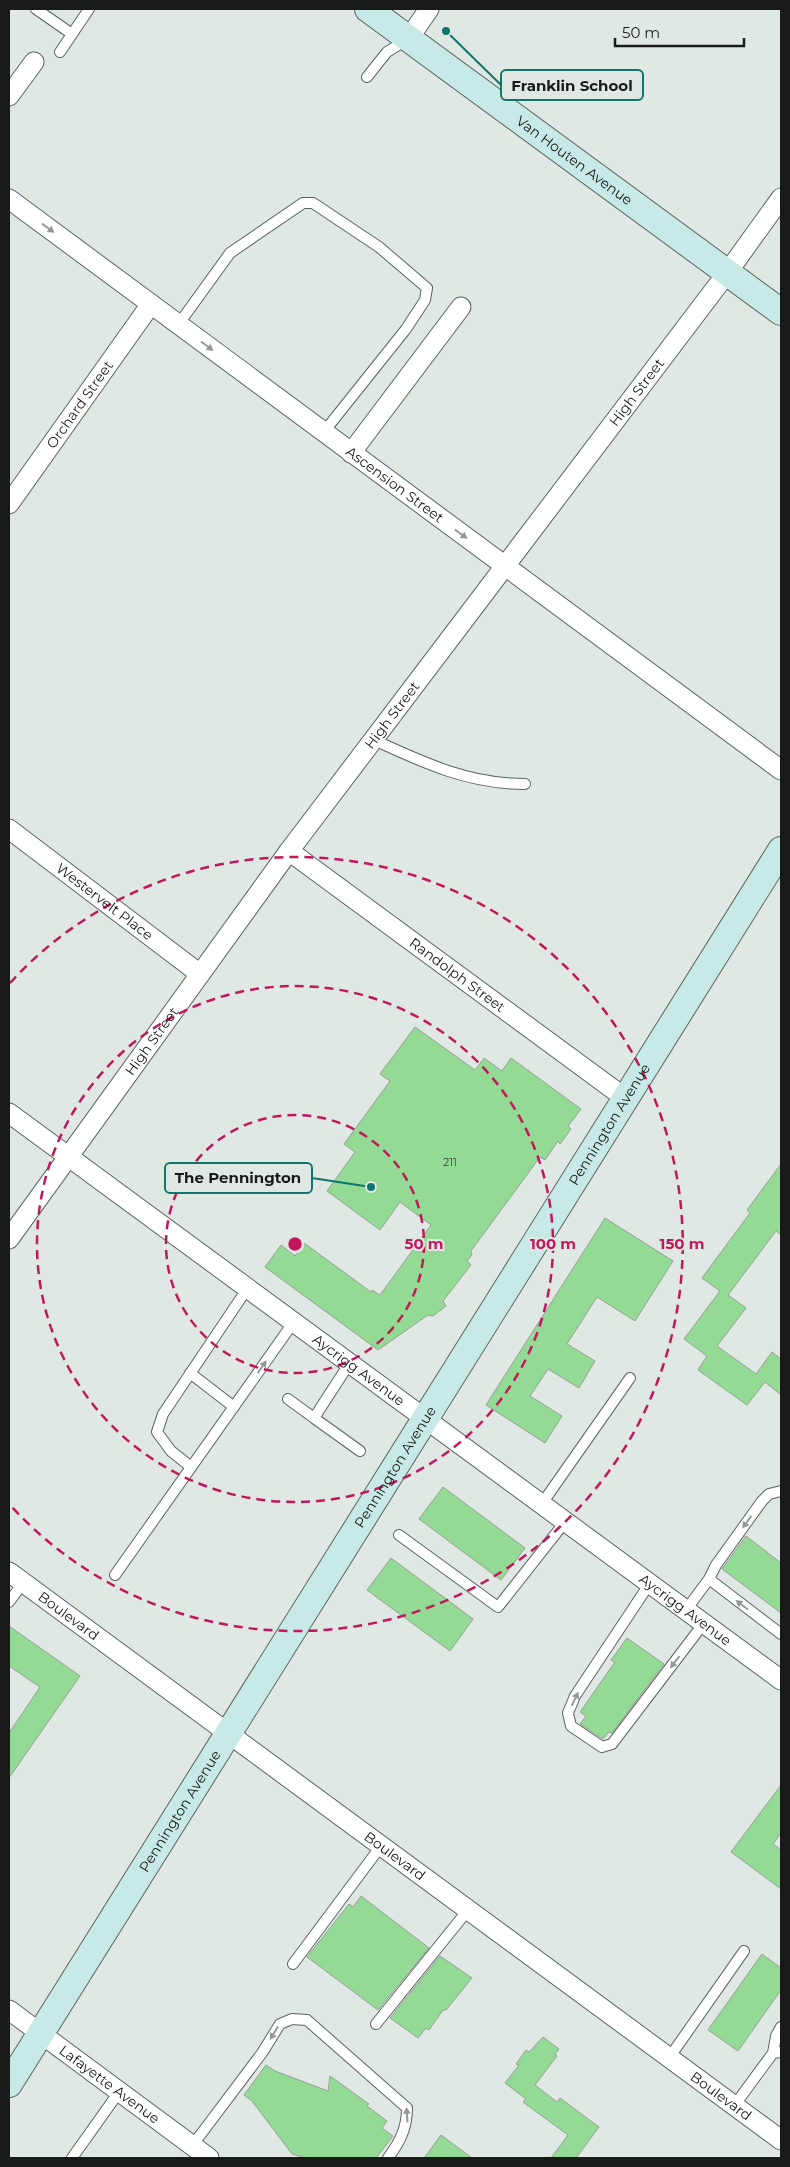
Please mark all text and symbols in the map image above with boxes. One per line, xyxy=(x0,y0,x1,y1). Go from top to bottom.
scale bar xyxy=(615,15,744,47)
text: 50 m xyxy=(622,23,660,42)
callout: Franklin School xyxy=(501,70,643,100)
text: Franklin School xyxy=(511,76,633,95)
street label: Van Houten Avenue xyxy=(513,112,636,209)
one-way arrow xyxy=(41,223,54,234)
one-way arrow xyxy=(200,341,214,351)
street label: High Street xyxy=(605,355,668,430)
street label: Orchard Street xyxy=(42,357,117,452)
street label: Ascension Street xyxy=(342,442,448,527)
one-way arrow xyxy=(454,529,468,539)
street label: High Street xyxy=(361,677,424,753)
street label: Westervelt Place xyxy=(53,859,157,944)
street label: Randolph Street xyxy=(406,934,509,1016)
street label: High Street xyxy=(121,1003,183,1079)
street label: Pennington Avenue xyxy=(565,1060,654,1189)
house number: 211 xyxy=(443,1155,457,1169)
callout: The Pennington xyxy=(165,1163,312,1193)
text: The Pennington xyxy=(175,1168,301,1187)
text: 50 m xyxy=(404,1234,444,1253)
text: 100 m xyxy=(530,1234,576,1253)
text: 150 m xyxy=(660,1234,704,1253)
centre of rings xyxy=(286,1235,304,1253)
street label: Aycrigg Avenue xyxy=(309,1330,408,1410)
one-way arrow xyxy=(257,1360,267,1374)
street label: Pennington Avenue xyxy=(350,1403,440,1531)
one-way arrow xyxy=(742,1515,752,1529)
street label: Aycrigg Avenue xyxy=(636,1570,735,1649)
street label: Boulevard xyxy=(35,1587,103,1644)
one-way arrow xyxy=(735,1600,749,1610)
one-way arrow xyxy=(670,1655,680,1669)
one-way arrow xyxy=(571,1692,579,1706)
street label: Pennington Avenue xyxy=(135,1747,225,1875)
street label: Boulevard xyxy=(361,1827,429,1884)
one-way arrow xyxy=(270,2027,279,2040)
street label: Lafayette Avenue xyxy=(56,2041,163,2128)
street label: Boulevard xyxy=(687,2067,755,2124)
one-way arrow xyxy=(402,2107,410,2123)

